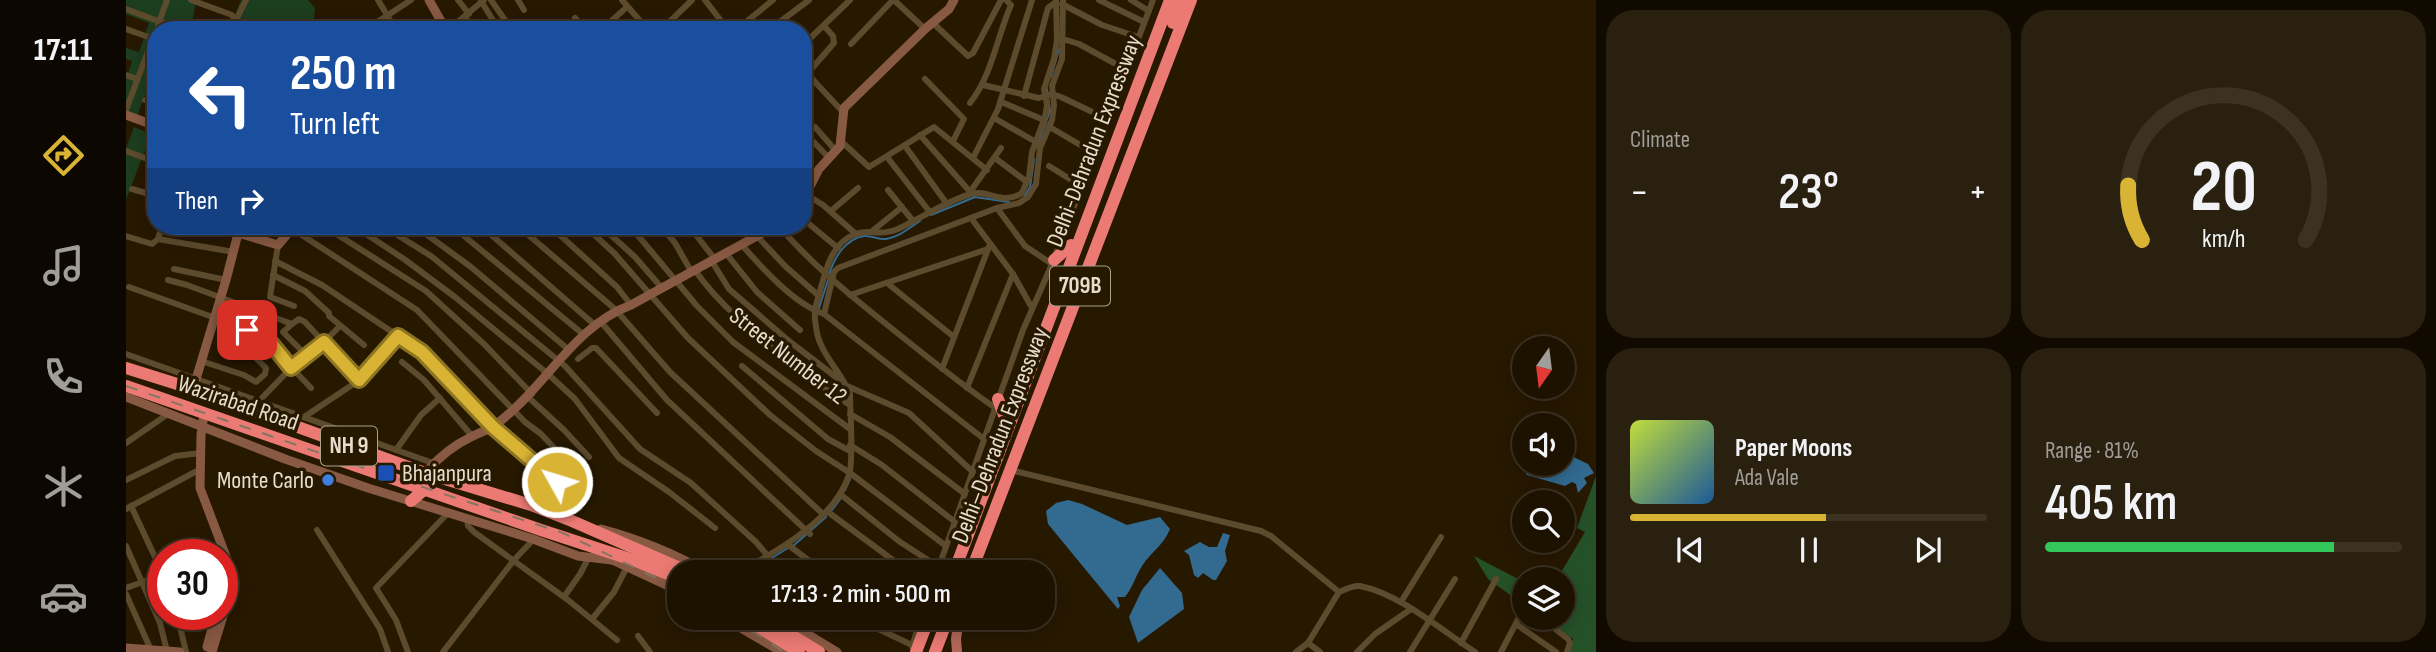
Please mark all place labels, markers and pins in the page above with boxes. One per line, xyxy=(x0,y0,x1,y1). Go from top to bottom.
pin xyxy=(217,300,277,360)
place label: Bhajanpura xyxy=(402,459,492,488)
marker: Bhajanpura xyxy=(376,463,396,483)
place label: Monte Carlo xyxy=(217,466,314,495)
marker: Monte Carlo xyxy=(320,472,336,488)

